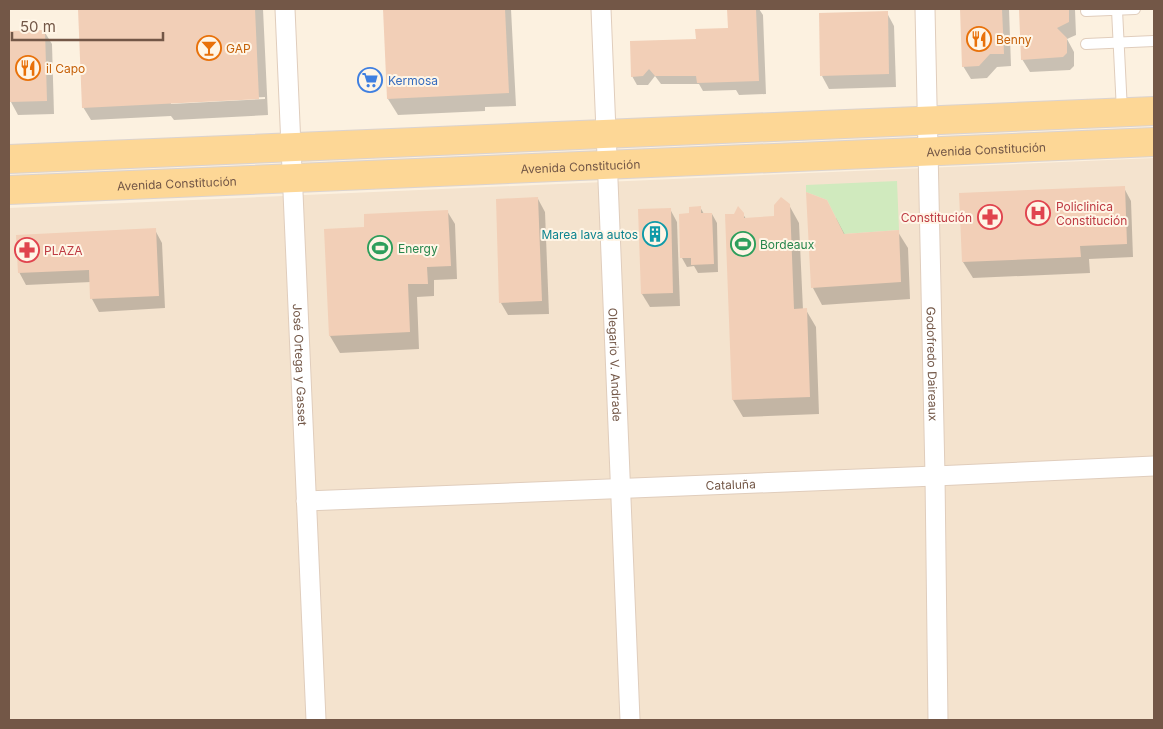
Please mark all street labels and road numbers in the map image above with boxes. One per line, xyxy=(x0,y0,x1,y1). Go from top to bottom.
street label: Avenida Constitución xyxy=(926,139,1046,159)
street label: Avenida Constitución xyxy=(520,156,641,176)
street label: Avenida Constitución xyxy=(117,173,237,193)
street label: José Ortega y Gasset xyxy=(290,303,311,426)
street label: Godofredo Daireaux xyxy=(924,306,941,422)
street label: Olegario V. Andrade xyxy=(606,308,625,422)
street label: Cataluña xyxy=(705,476,756,493)

